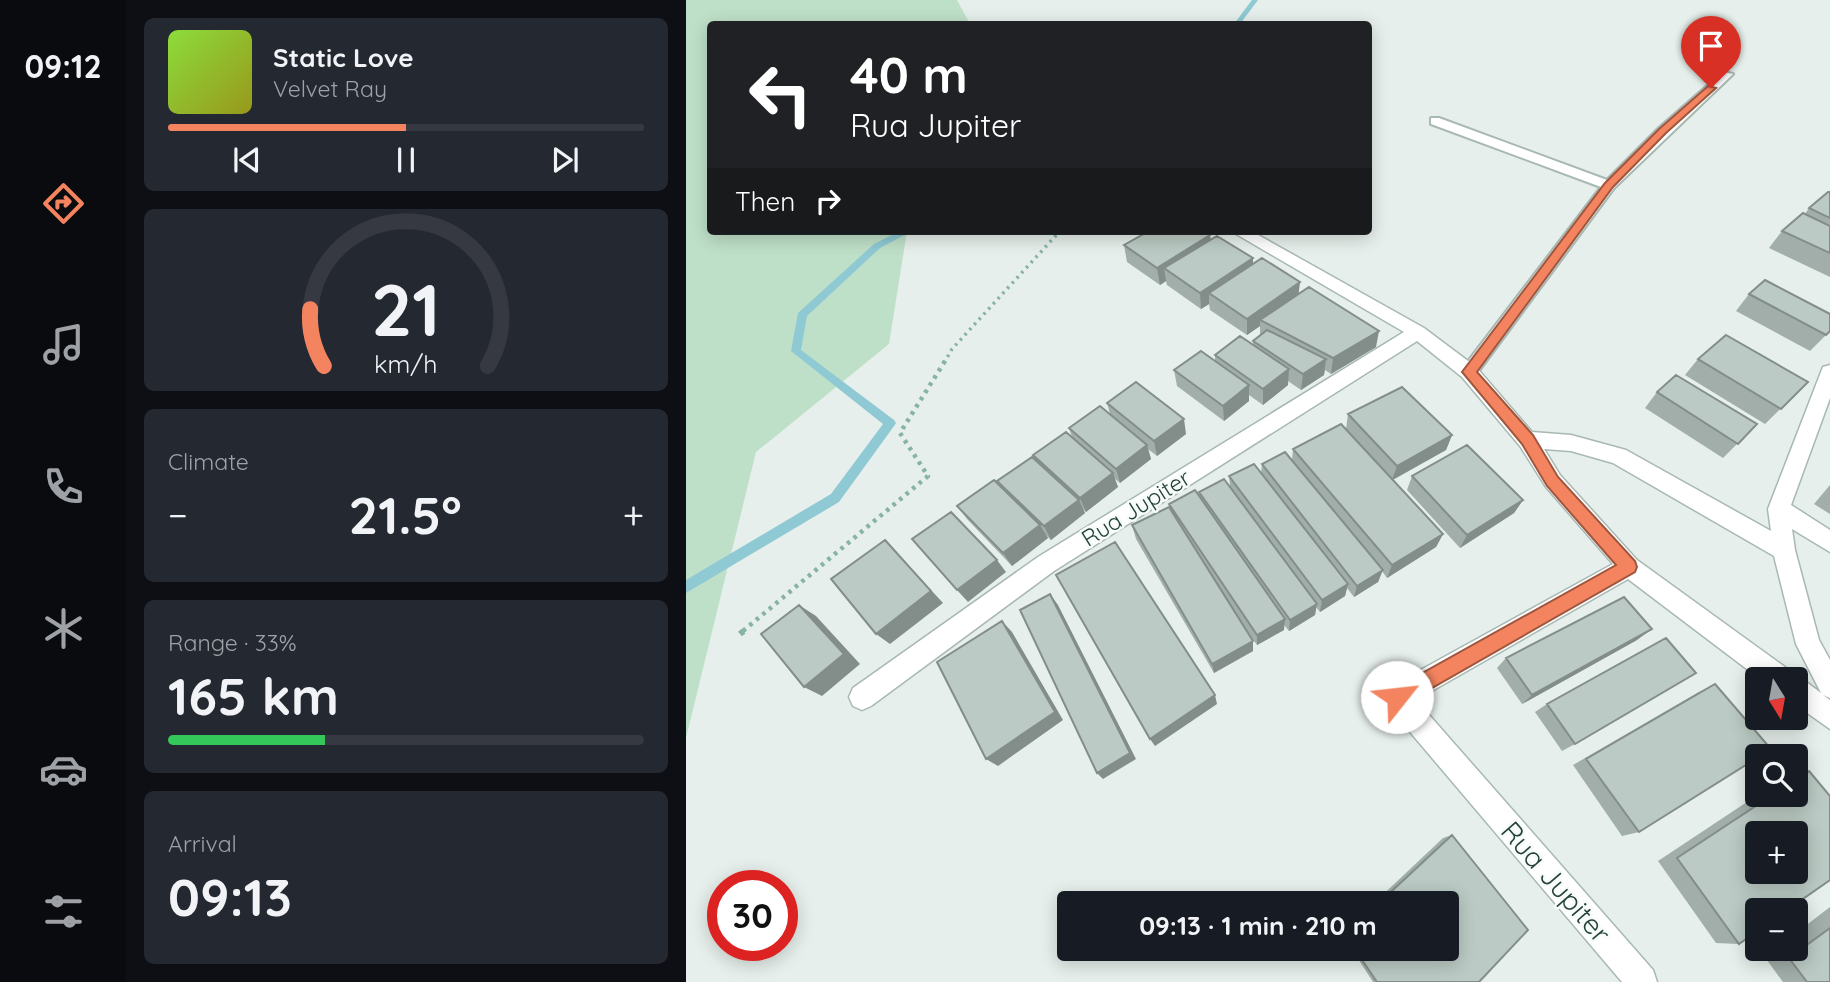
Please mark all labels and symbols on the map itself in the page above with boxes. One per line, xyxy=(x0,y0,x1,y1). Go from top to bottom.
pin xyxy=(1681,16,1741,88)
street label: Rua Jupiter xyxy=(1076,463,1196,552)
position arrow xyxy=(1360,660,1434,734)
north arrow xyxy=(1745,667,1808,730)
street label: Rua Jupiter xyxy=(1494,814,1619,950)
speed limit sign: 30 xyxy=(707,870,798,961)

